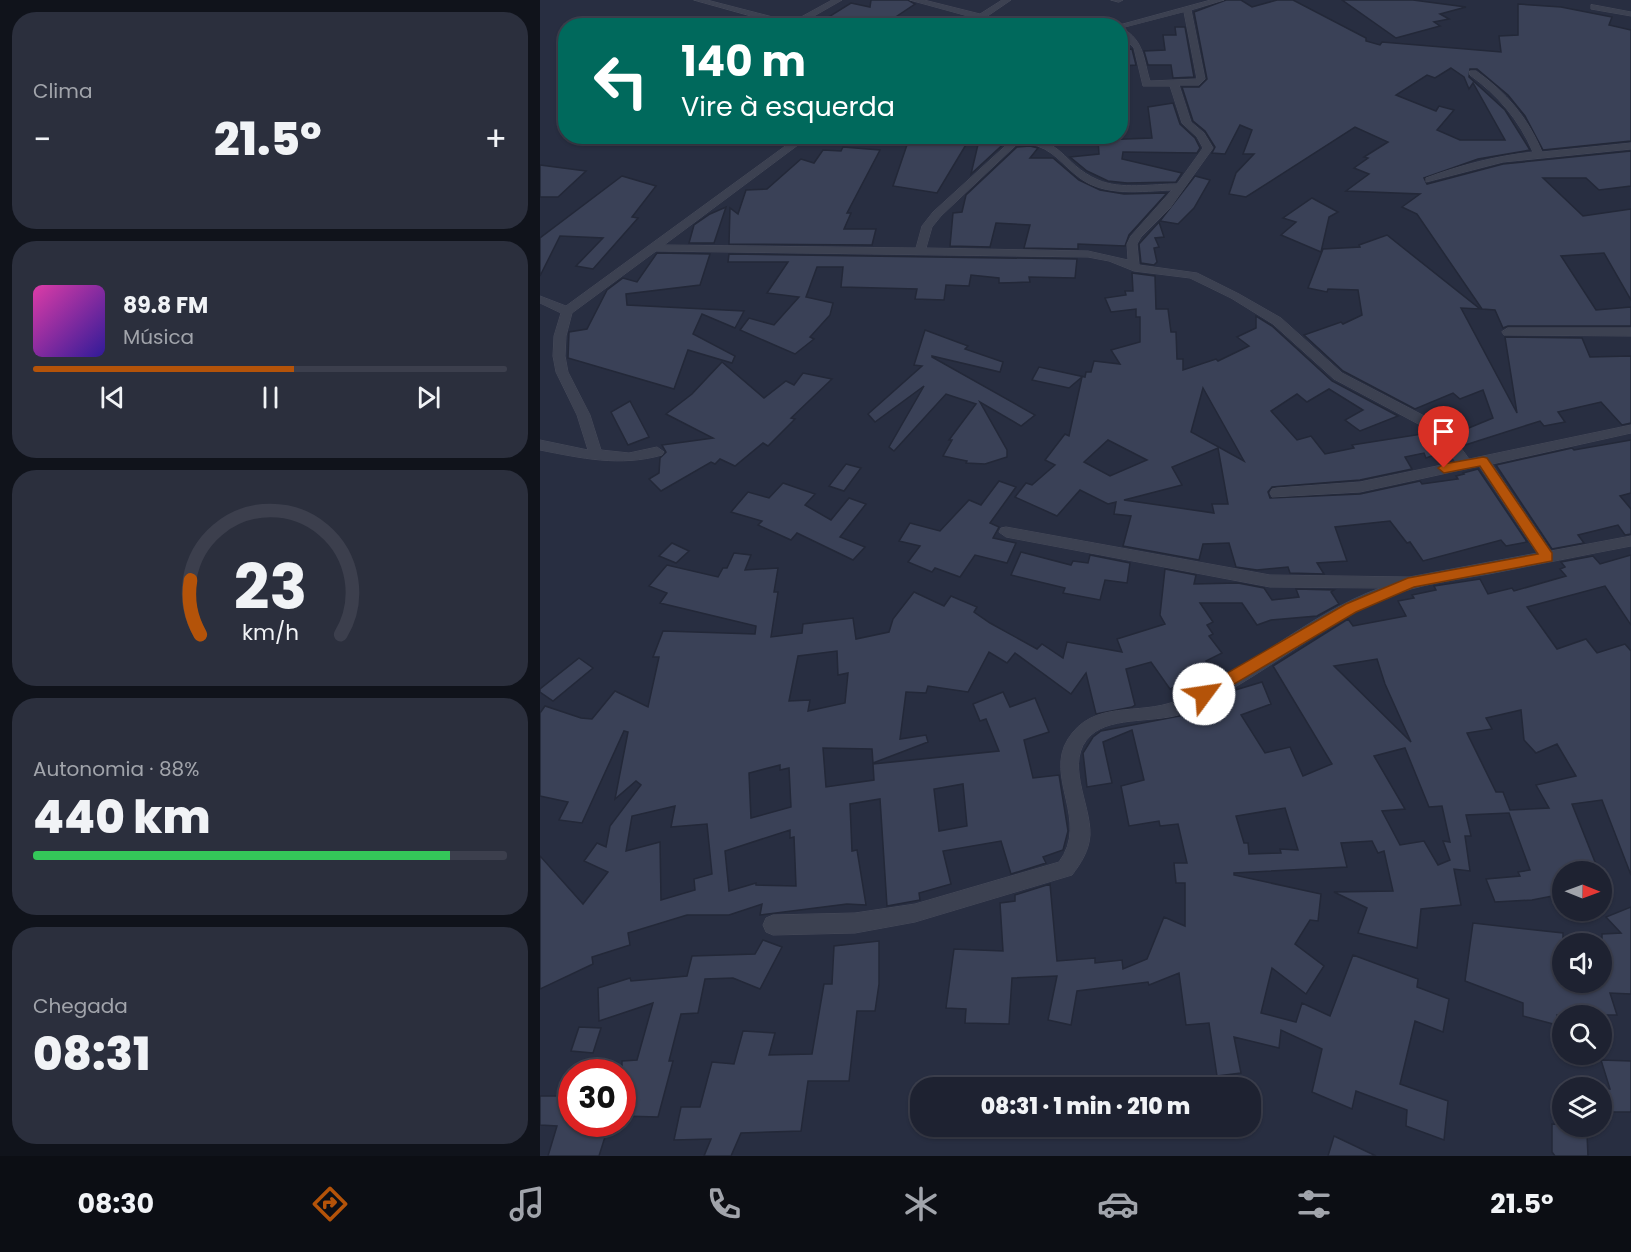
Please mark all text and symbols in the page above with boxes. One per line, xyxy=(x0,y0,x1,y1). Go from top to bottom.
text: 140 m xyxy=(681,32,806,91)
icon: left xyxy=(582,42,660,120)
text: Clima xyxy=(33,77,92,105)
text: Vire à esquerda xyxy=(681,88,895,125)
text: 21.5° xyxy=(214,108,322,171)
text: − xyxy=(33,116,51,163)
text: + xyxy=(484,116,507,163)
text: 89.8 FM xyxy=(123,290,208,321)
text: Música xyxy=(123,323,194,351)
icon: previous xyxy=(96,381,129,414)
icon: pause xyxy=(254,381,287,414)
icon: next xyxy=(412,381,445,414)
pin xyxy=(1418,406,1469,468)
icon: arrive xyxy=(1427,415,1460,448)
text: 23 xyxy=(233,543,307,631)
text: km/h xyxy=(241,617,299,648)
position arrow xyxy=(1172,662,1236,726)
text: Autonomia · 88% xyxy=(33,755,199,783)
text: 440 km xyxy=(33,786,210,849)
north arrow xyxy=(1552,861,1612,921)
map controls xyxy=(1552,861,1612,1137)
button: sound xyxy=(1552,933,1612,993)
text: Chegada xyxy=(33,992,128,1020)
button: search xyxy=(1552,1005,1612,1065)
text: 08:31 xyxy=(33,1023,150,1086)
speed limit sign: 30 xyxy=(558,1059,636,1137)
button: layers xyxy=(1552,1077,1612,1137)
text: 08:31 · 1 min · 210 m xyxy=(981,1091,1190,1122)
icon: directions xyxy=(309,1183,351,1225)
icon: music xyxy=(506,1183,548,1225)
icon: phone xyxy=(703,1183,745,1225)
icon: climate xyxy=(900,1183,942,1225)
icon: car xyxy=(1097,1183,1139,1225)
icon: filters xyxy=(1293,1183,1335,1225)
text: 08:30 xyxy=(77,1185,154,1222)
text: 21.5° xyxy=(1490,1185,1554,1222)

